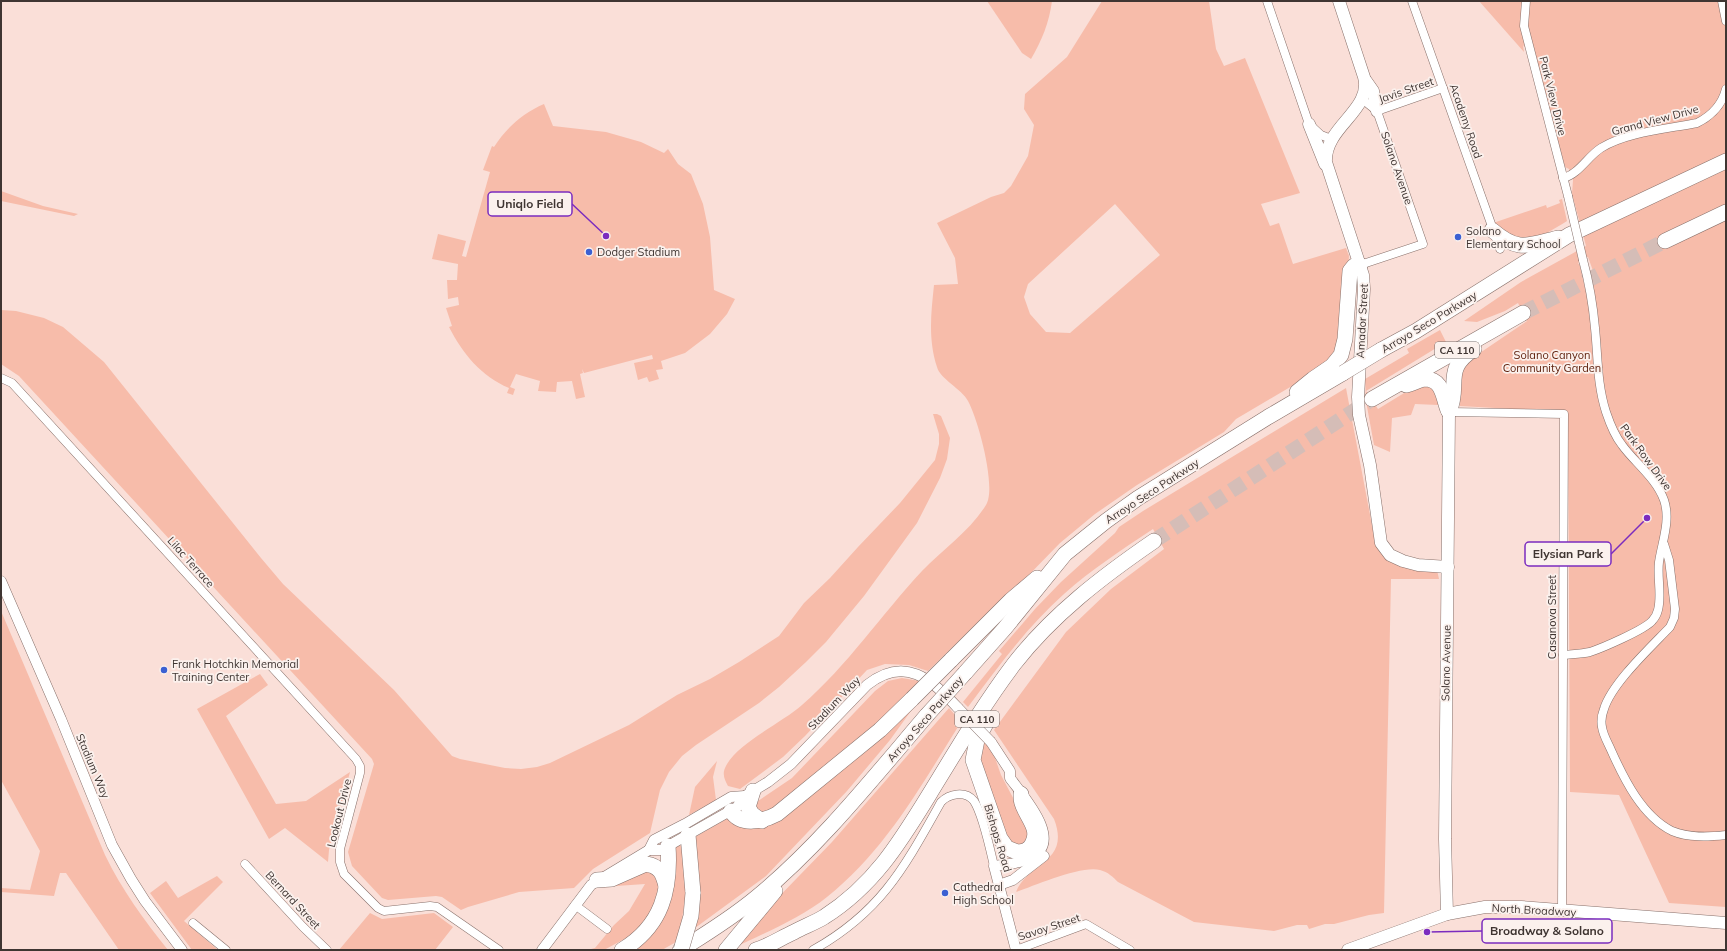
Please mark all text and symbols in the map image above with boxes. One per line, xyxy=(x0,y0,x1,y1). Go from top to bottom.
street label: Park View Drive xyxy=(1536,55,1570,137)
street label: Javis Street xyxy=(1377,74,1436,106)
street label: Academy Road xyxy=(1447,82,1485,160)
street label: Grand View Drive xyxy=(1610,102,1700,138)
street label: Solano Avenue xyxy=(1378,130,1416,206)
callout: Uniqlo Field xyxy=(488,192,572,216)
text: Uniqlo Field xyxy=(496,196,564,211)
place label: Solano Elementary School xyxy=(1466,224,1561,251)
marker: Solano Elementary School xyxy=(1453,232,1463,242)
place label: Dodger Stadium xyxy=(597,245,680,259)
marker: Dodger Stadium xyxy=(584,247,594,257)
street label: Amador Street xyxy=(1353,283,1371,359)
street label: Arroyo Seco Parkway xyxy=(1379,288,1480,356)
road number: CA 110 xyxy=(1435,342,1479,358)
park label: Solano Canyon Community Garden xyxy=(1503,348,1601,375)
street label: Park Row Drive xyxy=(1617,421,1675,493)
street label: Arroyo Seco Parkway xyxy=(1102,455,1202,527)
street label: Lilac Terrace xyxy=(164,534,218,590)
callout: Elysian Park xyxy=(1525,542,1611,566)
text: Elysian Park xyxy=(1533,546,1604,561)
street label: Casanova Street xyxy=(1545,575,1559,659)
street label: Solano Avenue xyxy=(1438,625,1454,701)
place label: Frank Hotchkin Memorial Training Center xyxy=(172,657,299,684)
marker: Frank Hotchkin Memorial Training Center xyxy=(159,665,169,675)
street label: Stadium Way xyxy=(805,673,863,733)
street label: Arroyo Seco Parkway xyxy=(884,673,966,765)
road number: CA 110 xyxy=(955,711,999,727)
street label: Stadium Way xyxy=(73,731,113,801)
street label: Lookout Drive xyxy=(324,777,354,849)
street label: Bishops Road xyxy=(981,802,1015,874)
street label: Bernard Street xyxy=(263,868,324,932)
place label: Cathedral High School xyxy=(953,880,1014,907)
marker: Cathedral High School xyxy=(940,888,950,898)
street label: North Broadway xyxy=(1491,901,1577,919)
street label: Savoy Street xyxy=(1016,910,1082,944)
callout: Broadway & Solano xyxy=(1482,919,1612,943)
text: Broadway & Solano xyxy=(1490,923,1604,938)

